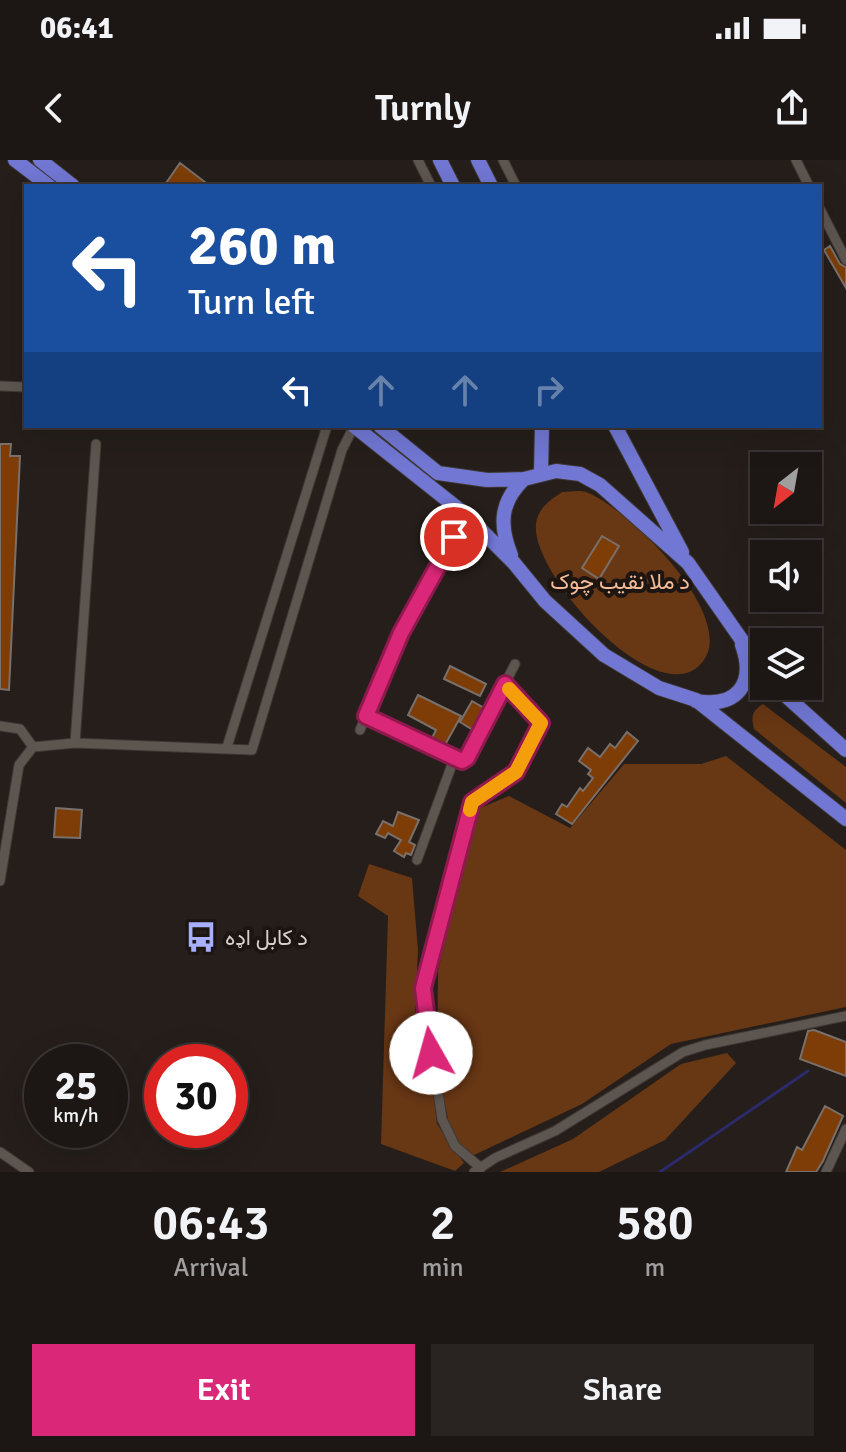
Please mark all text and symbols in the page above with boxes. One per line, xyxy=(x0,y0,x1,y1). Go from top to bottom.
text: 06:41 xyxy=(40,10,114,47)
icon: back xyxy=(32,86,76,130)
text: Turnly xyxy=(375,86,471,131)
icon: share xyxy=(770,86,814,130)
text: 260 m xyxy=(188,211,336,280)
icon: left xyxy=(56,216,160,320)
text: Turn left xyxy=(188,280,315,325)
icon: left xyxy=(275,368,319,412)
icon: ahead xyxy=(359,368,403,412)
icon: ahead xyxy=(443,368,487,412)
icon: right xyxy=(527,368,571,412)
north arrow xyxy=(750,452,822,524)
map controls xyxy=(750,452,822,700)
pin xyxy=(420,503,488,571)
icon: arrive xyxy=(432,515,476,559)
button: sound xyxy=(750,540,822,612)
park label: د ملا نقيب چوک xyxy=(550,568,690,596)
button: layers xyxy=(750,628,822,700)
bus stop icon: د کابل اډه xyxy=(184,920,218,954)
place label: د کابل اډه xyxy=(225,924,308,951)
position arrow xyxy=(389,1011,473,1095)
speed limit sign: 30 xyxy=(144,1044,248,1148)
text: 25 xyxy=(54,1061,98,1111)
text: km/h xyxy=(53,1103,99,1128)
text: 06:43 xyxy=(152,1194,269,1253)
text: 2 xyxy=(430,1194,456,1253)
text: 580 xyxy=(616,1194,694,1253)
text: Arrival xyxy=(173,1252,248,1284)
text: min xyxy=(422,1252,464,1284)
text: m xyxy=(644,1252,665,1284)
button: Exit xyxy=(32,1344,415,1436)
button: Share xyxy=(431,1344,814,1436)

